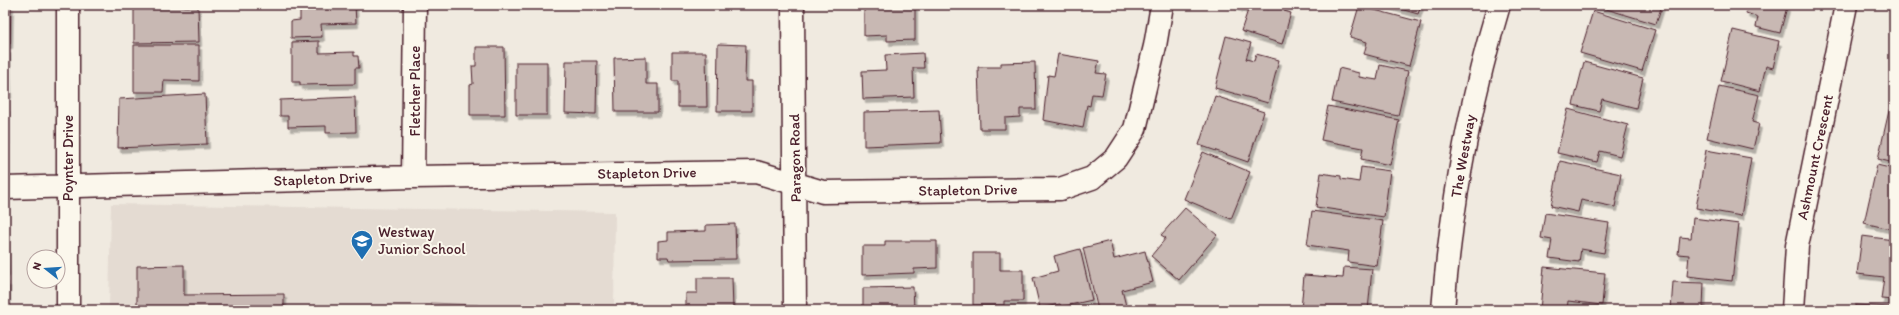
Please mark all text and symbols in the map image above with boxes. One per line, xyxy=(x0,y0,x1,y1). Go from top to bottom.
street label: Fletcher Place xyxy=(406,46,424,136)
street label: Ashmount Crescent xyxy=(1793,92,1837,221)
street label: Paragon Road xyxy=(785,113,805,202)
street label: The Westway xyxy=(1447,113,1479,199)
street label: Poynter Drive xyxy=(59,115,77,201)
street label: Stapleton Drive xyxy=(597,163,697,183)
street label: Stapleton Drive xyxy=(273,168,373,190)
street label: Stapleton Drive xyxy=(918,180,1018,200)
place label: Westway Junior School xyxy=(378,223,466,258)
school or university icon: Westway Junior School xyxy=(349,228,375,261)
north arrow xyxy=(26,249,66,289)
text: N xyxy=(30,261,44,272)

